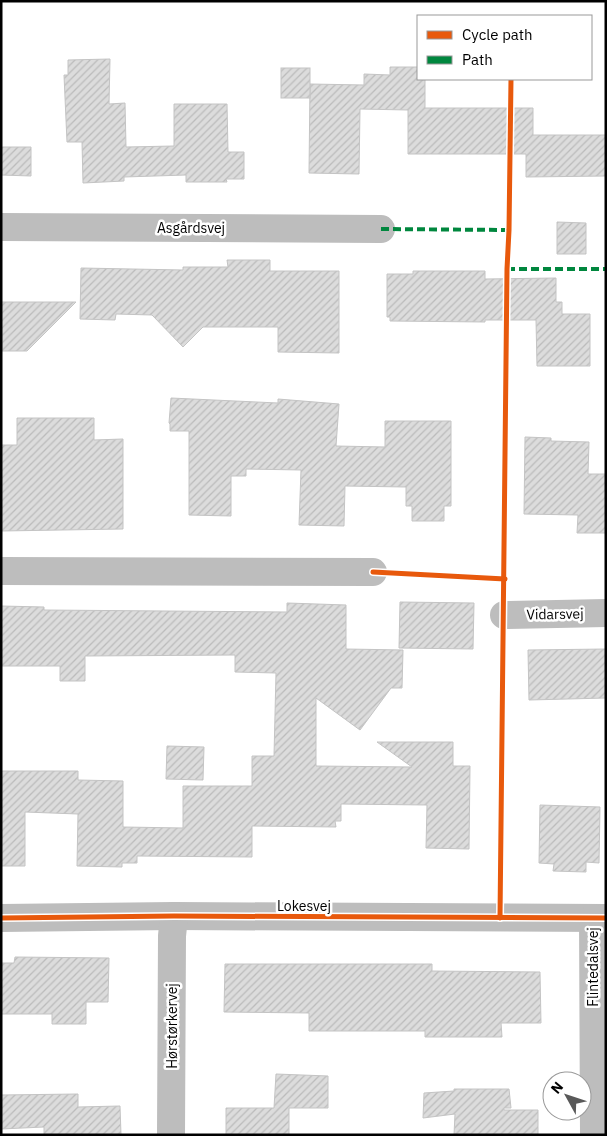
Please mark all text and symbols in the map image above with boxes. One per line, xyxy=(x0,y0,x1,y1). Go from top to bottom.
legend xyxy=(417,15,592,80)
text: Cycle path xyxy=(462,25,533,44)
text: Path xyxy=(462,50,493,69)
street label: Asgårdsvej xyxy=(157,219,225,237)
street label: Vidarsvej xyxy=(526,605,584,623)
street label: Lokesvej xyxy=(277,897,331,915)
street label: Flintedalsvej xyxy=(584,927,602,1007)
street label: Hørstørkervej xyxy=(163,983,181,1069)
north arrow xyxy=(542,1071,592,1121)
text: N xyxy=(547,1078,567,1097)

